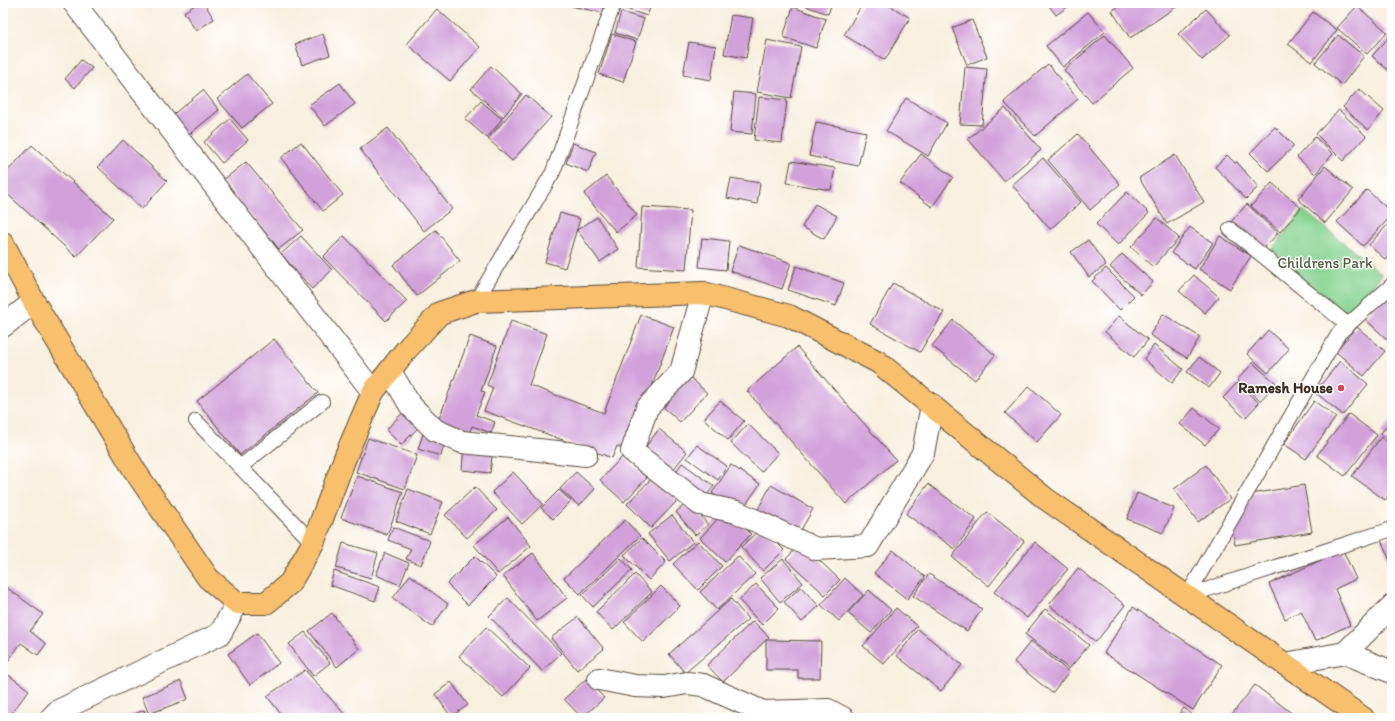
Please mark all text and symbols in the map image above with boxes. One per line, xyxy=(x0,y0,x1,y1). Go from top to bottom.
park label: Childrens Park xyxy=(1277,254,1373,272)
place label: Ramesh House xyxy=(1238,379,1333,397)
marker: Ramesh House xyxy=(1336,383,1346,393)

